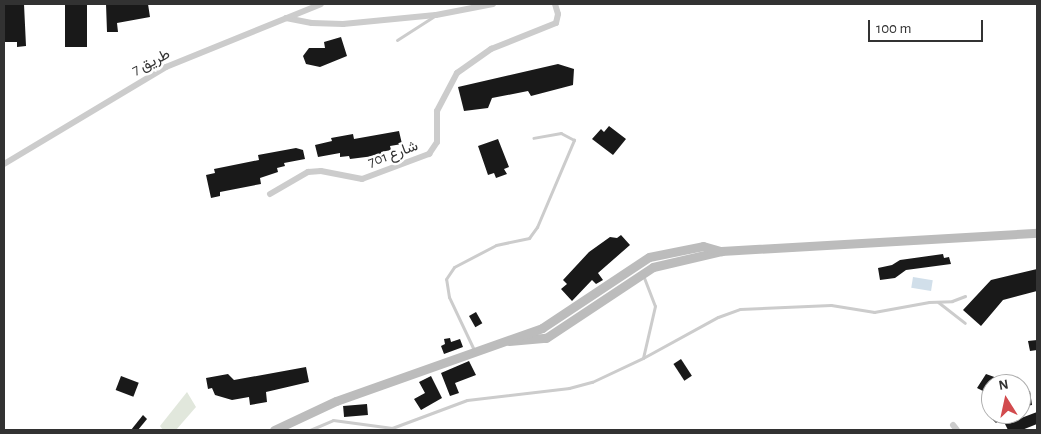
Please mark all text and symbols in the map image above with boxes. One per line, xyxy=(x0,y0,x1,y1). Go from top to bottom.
scale bar xyxy=(871,10,986,42)
text: 100 m xyxy=(876,21,911,36)
street label: طريق 7 xyxy=(129,45,173,79)
street label: شارع 701 xyxy=(365,137,421,171)
north arrow xyxy=(981,374,1031,424)
text: N xyxy=(998,377,1010,393)

